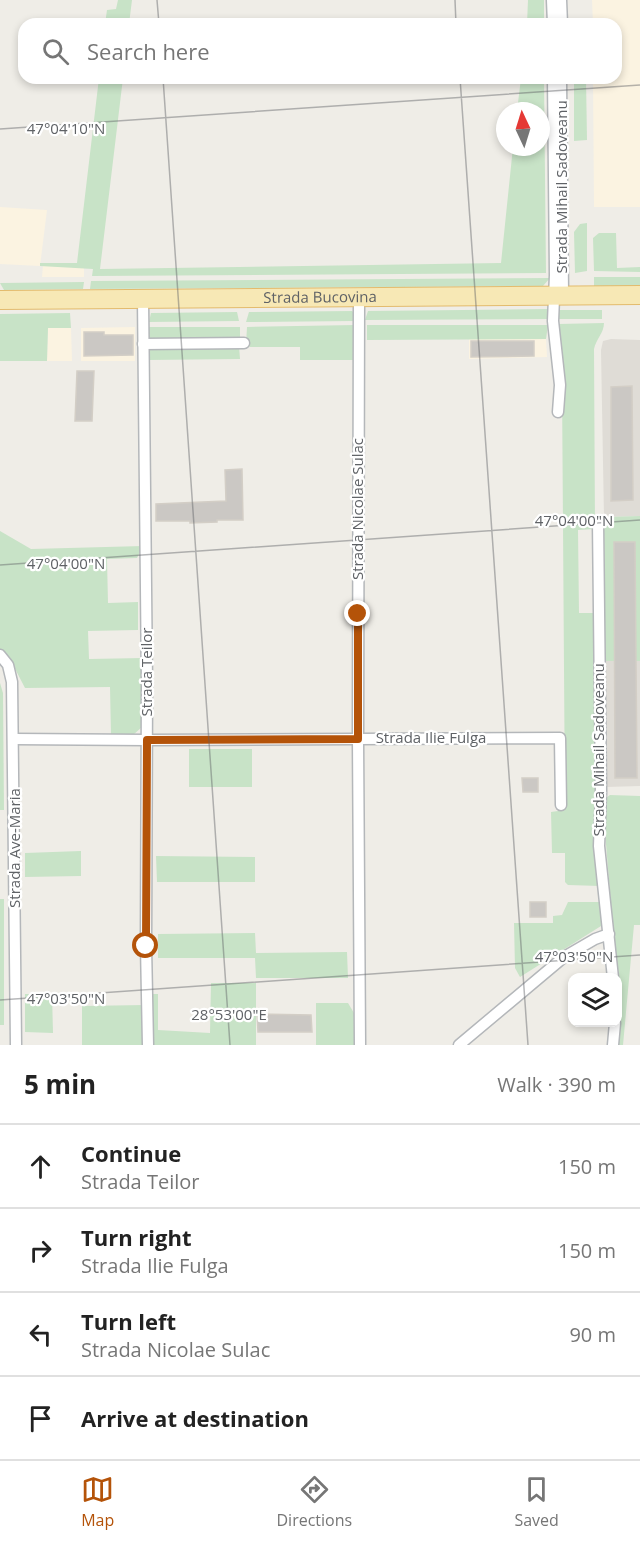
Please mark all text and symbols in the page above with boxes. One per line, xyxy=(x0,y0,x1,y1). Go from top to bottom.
search box xyxy=(18,18,622,84)
icon: search xyxy=(39,35,72,68)
text: Search here xyxy=(87,36,210,66)
street label: Strada Mihail Sadoveanu xyxy=(551,100,571,274)
north arrow xyxy=(496,102,550,156)
text: 47°04'10"N xyxy=(27,118,105,138)
street label: Strada Bucovina xyxy=(263,286,377,307)
street label: Strada Nicolae Sulac xyxy=(347,438,367,580)
text: 47°04'00"N xyxy=(535,510,613,530)
text: 47°04'00"N xyxy=(27,553,105,573)
route end xyxy=(344,600,370,626)
street label: Strada Teilor xyxy=(136,628,156,716)
street label: Strada Mihail Sadoveanu xyxy=(588,663,608,837)
street label: Strada Ilie Fulga xyxy=(376,727,486,747)
street label: Strada Ave-Maria xyxy=(4,788,24,908)
route start xyxy=(132,932,158,958)
text: 47°03'50"N xyxy=(535,946,613,966)
map controls xyxy=(568,973,622,1027)
button: layers xyxy=(568,973,622,1027)
text: 47°03'50"N xyxy=(27,988,105,1008)
text: 28°53'00"E xyxy=(191,1004,267,1024)
text: 5 min xyxy=(24,1066,96,1102)
text: Walk · 390 m xyxy=(497,1071,616,1098)
text: Continue xyxy=(81,1138,181,1168)
icon: ahead xyxy=(24,1150,57,1183)
text: 150 m xyxy=(558,1153,616,1180)
text: Strada Teilor xyxy=(81,1168,199,1195)
text: Turn right xyxy=(81,1222,192,1252)
icon: right xyxy=(24,1234,57,1267)
text: 150 m xyxy=(558,1237,616,1264)
text: Strada Ilie Fulga xyxy=(81,1252,229,1279)
text: Turn left xyxy=(81,1306,176,1336)
icon: left xyxy=(24,1318,57,1351)
text: 90 m xyxy=(569,1321,616,1348)
text: Strada Nicolae Sulac xyxy=(81,1336,270,1363)
icon: arrive xyxy=(24,1402,57,1435)
text: Arrive at destination xyxy=(81,1403,309,1433)
tab: Map xyxy=(81,1473,114,1531)
tab: Directions xyxy=(277,1473,352,1531)
tab: Saved xyxy=(514,1473,559,1531)

